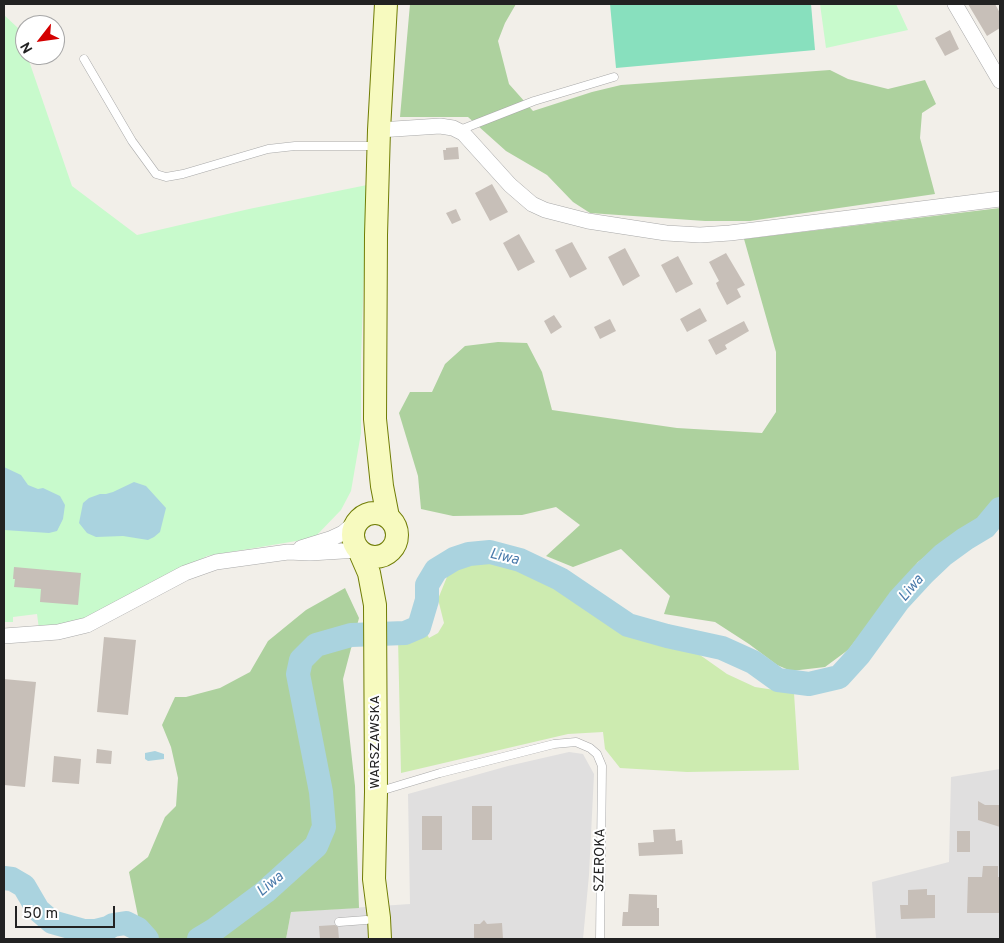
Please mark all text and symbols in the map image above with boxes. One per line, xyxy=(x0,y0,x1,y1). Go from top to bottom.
north arrow xyxy=(15,15,65,65)
text: N xyxy=(18,39,37,56)
water label: Liwa xyxy=(488,546,520,570)
water label: Liwa xyxy=(896,572,928,606)
street label: WARSZAWSKA xyxy=(368,695,384,789)
street label: SZEROKA xyxy=(592,828,610,892)
water label: Liwa xyxy=(254,869,288,901)
scale bar xyxy=(18,896,118,928)
text: 50 m xyxy=(23,905,58,924)

